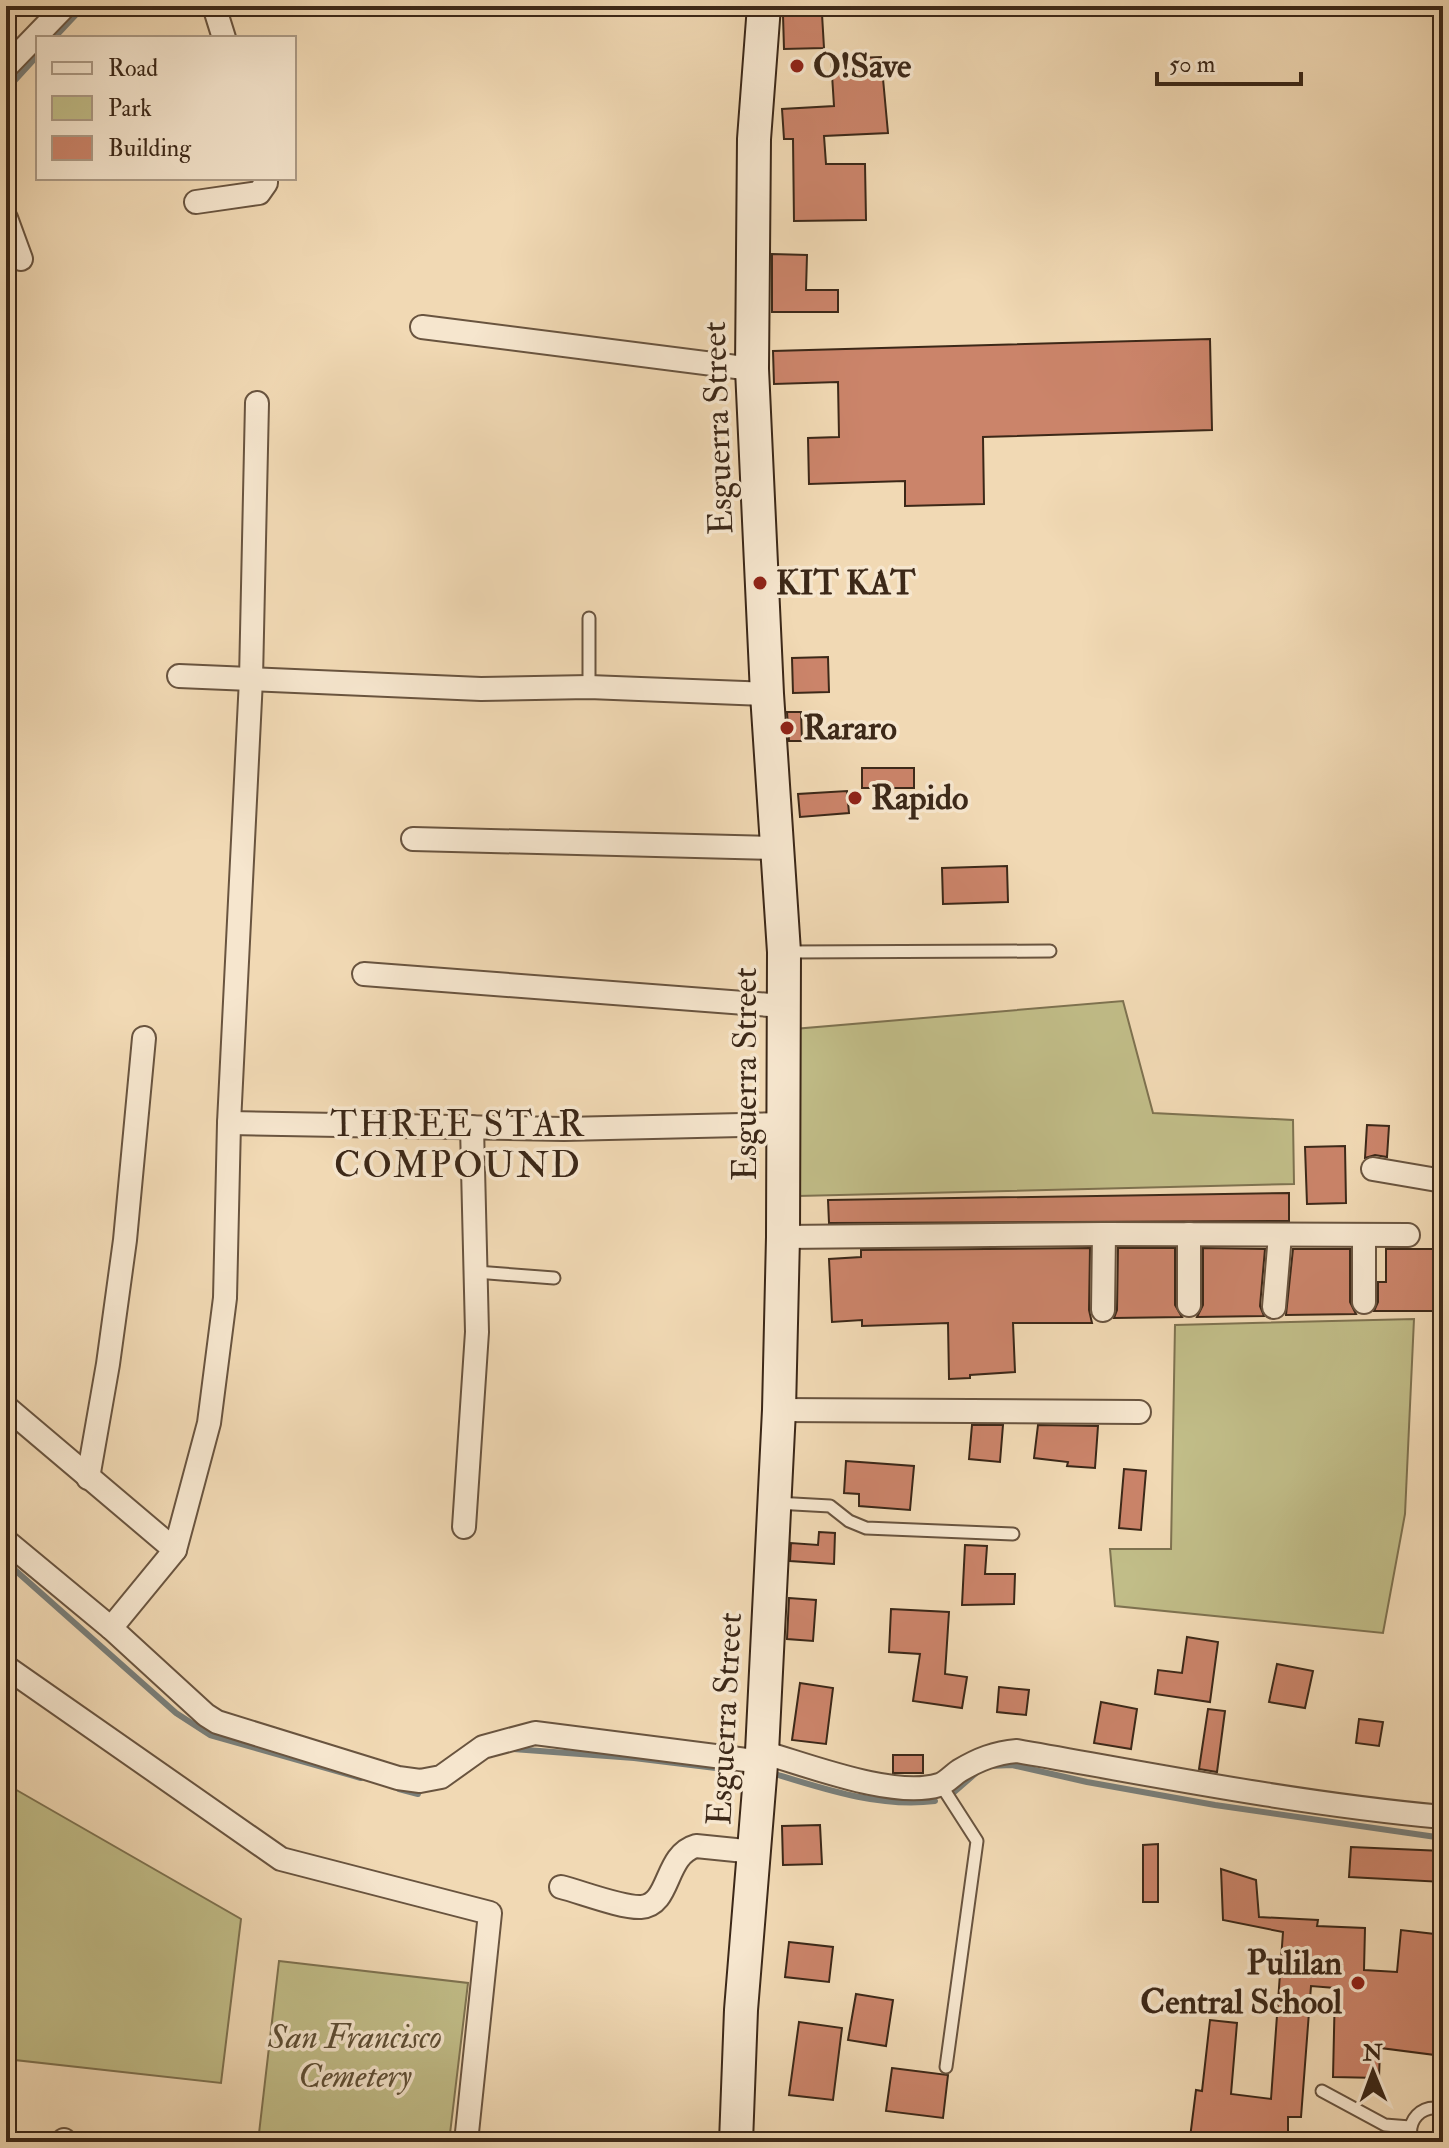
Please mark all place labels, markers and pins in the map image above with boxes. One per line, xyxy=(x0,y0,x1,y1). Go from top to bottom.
place label: O!Save xyxy=(813,45,912,88)
marker: O!Save xyxy=(788,57,806,75)
place label: KIT KAT xyxy=(776,562,916,605)
marker: KIT KAT xyxy=(751,574,769,592)
place label: Rararo xyxy=(803,707,897,750)
marker: Rararo xyxy=(778,719,796,737)
place label: Rapido xyxy=(871,777,968,820)
marker: Rapido xyxy=(846,789,864,807)
place label: Pulilan Central School xyxy=(1140,1942,1342,2024)
marker: Pulilan Central School xyxy=(1349,1974,1367,1992)

